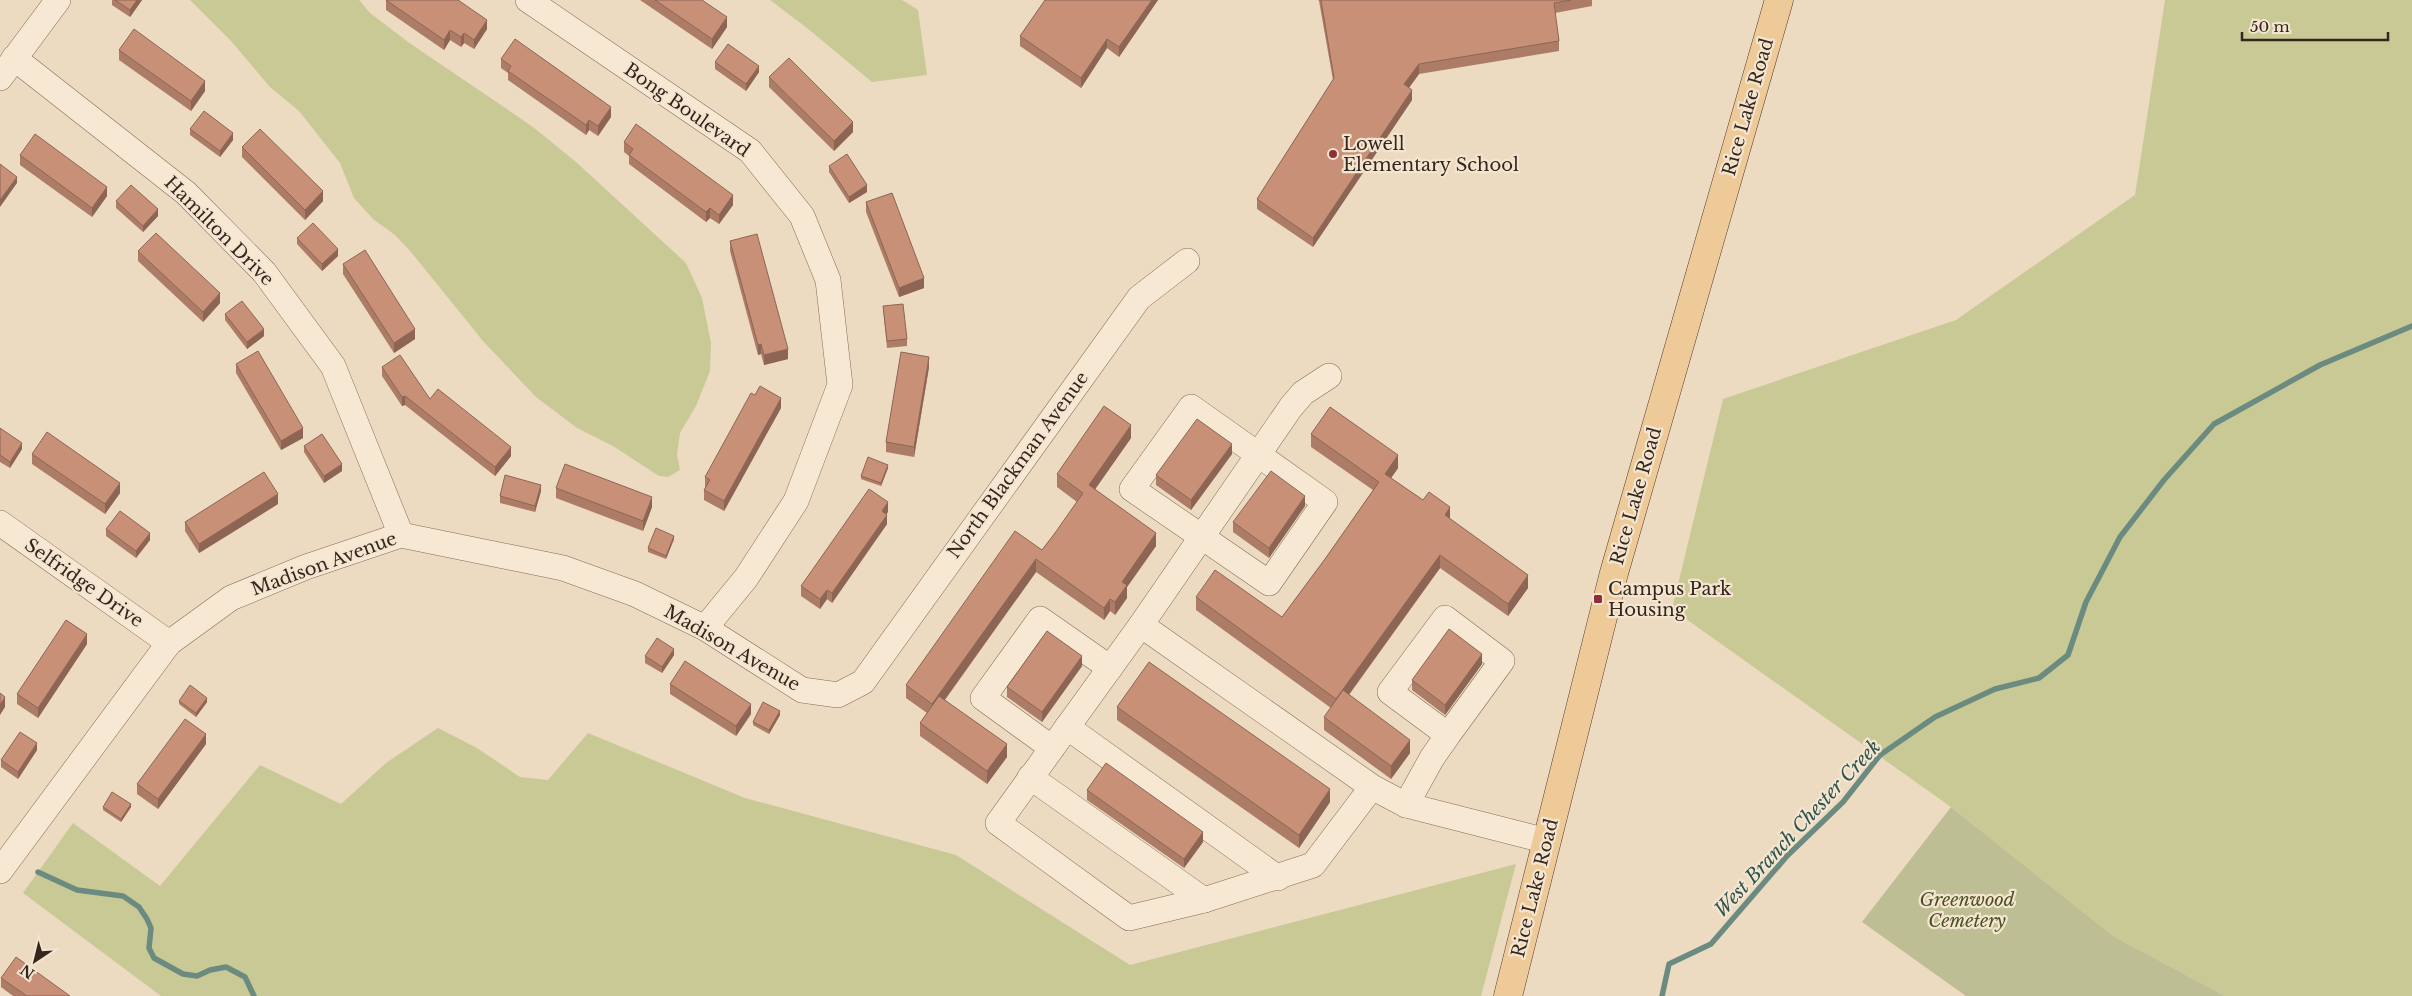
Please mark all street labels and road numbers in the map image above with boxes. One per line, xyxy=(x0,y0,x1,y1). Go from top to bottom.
street label: Rice Lake Road xyxy=(1718,36,1778,178)
street label: Bong Boulevard xyxy=(620,58,754,162)
street label: Hamilton Drive xyxy=(160,172,278,290)
street label: North Blackman Avenue xyxy=(943,367,1093,563)
street label: Rice Lake Road xyxy=(1606,425,1666,567)
street label: Madison Avenue xyxy=(248,527,400,601)
street label: Selfridge Drive xyxy=(20,534,148,632)
street label: Madison Avenue xyxy=(660,600,804,696)
street label: Rice Lake Road xyxy=(1507,816,1563,960)

